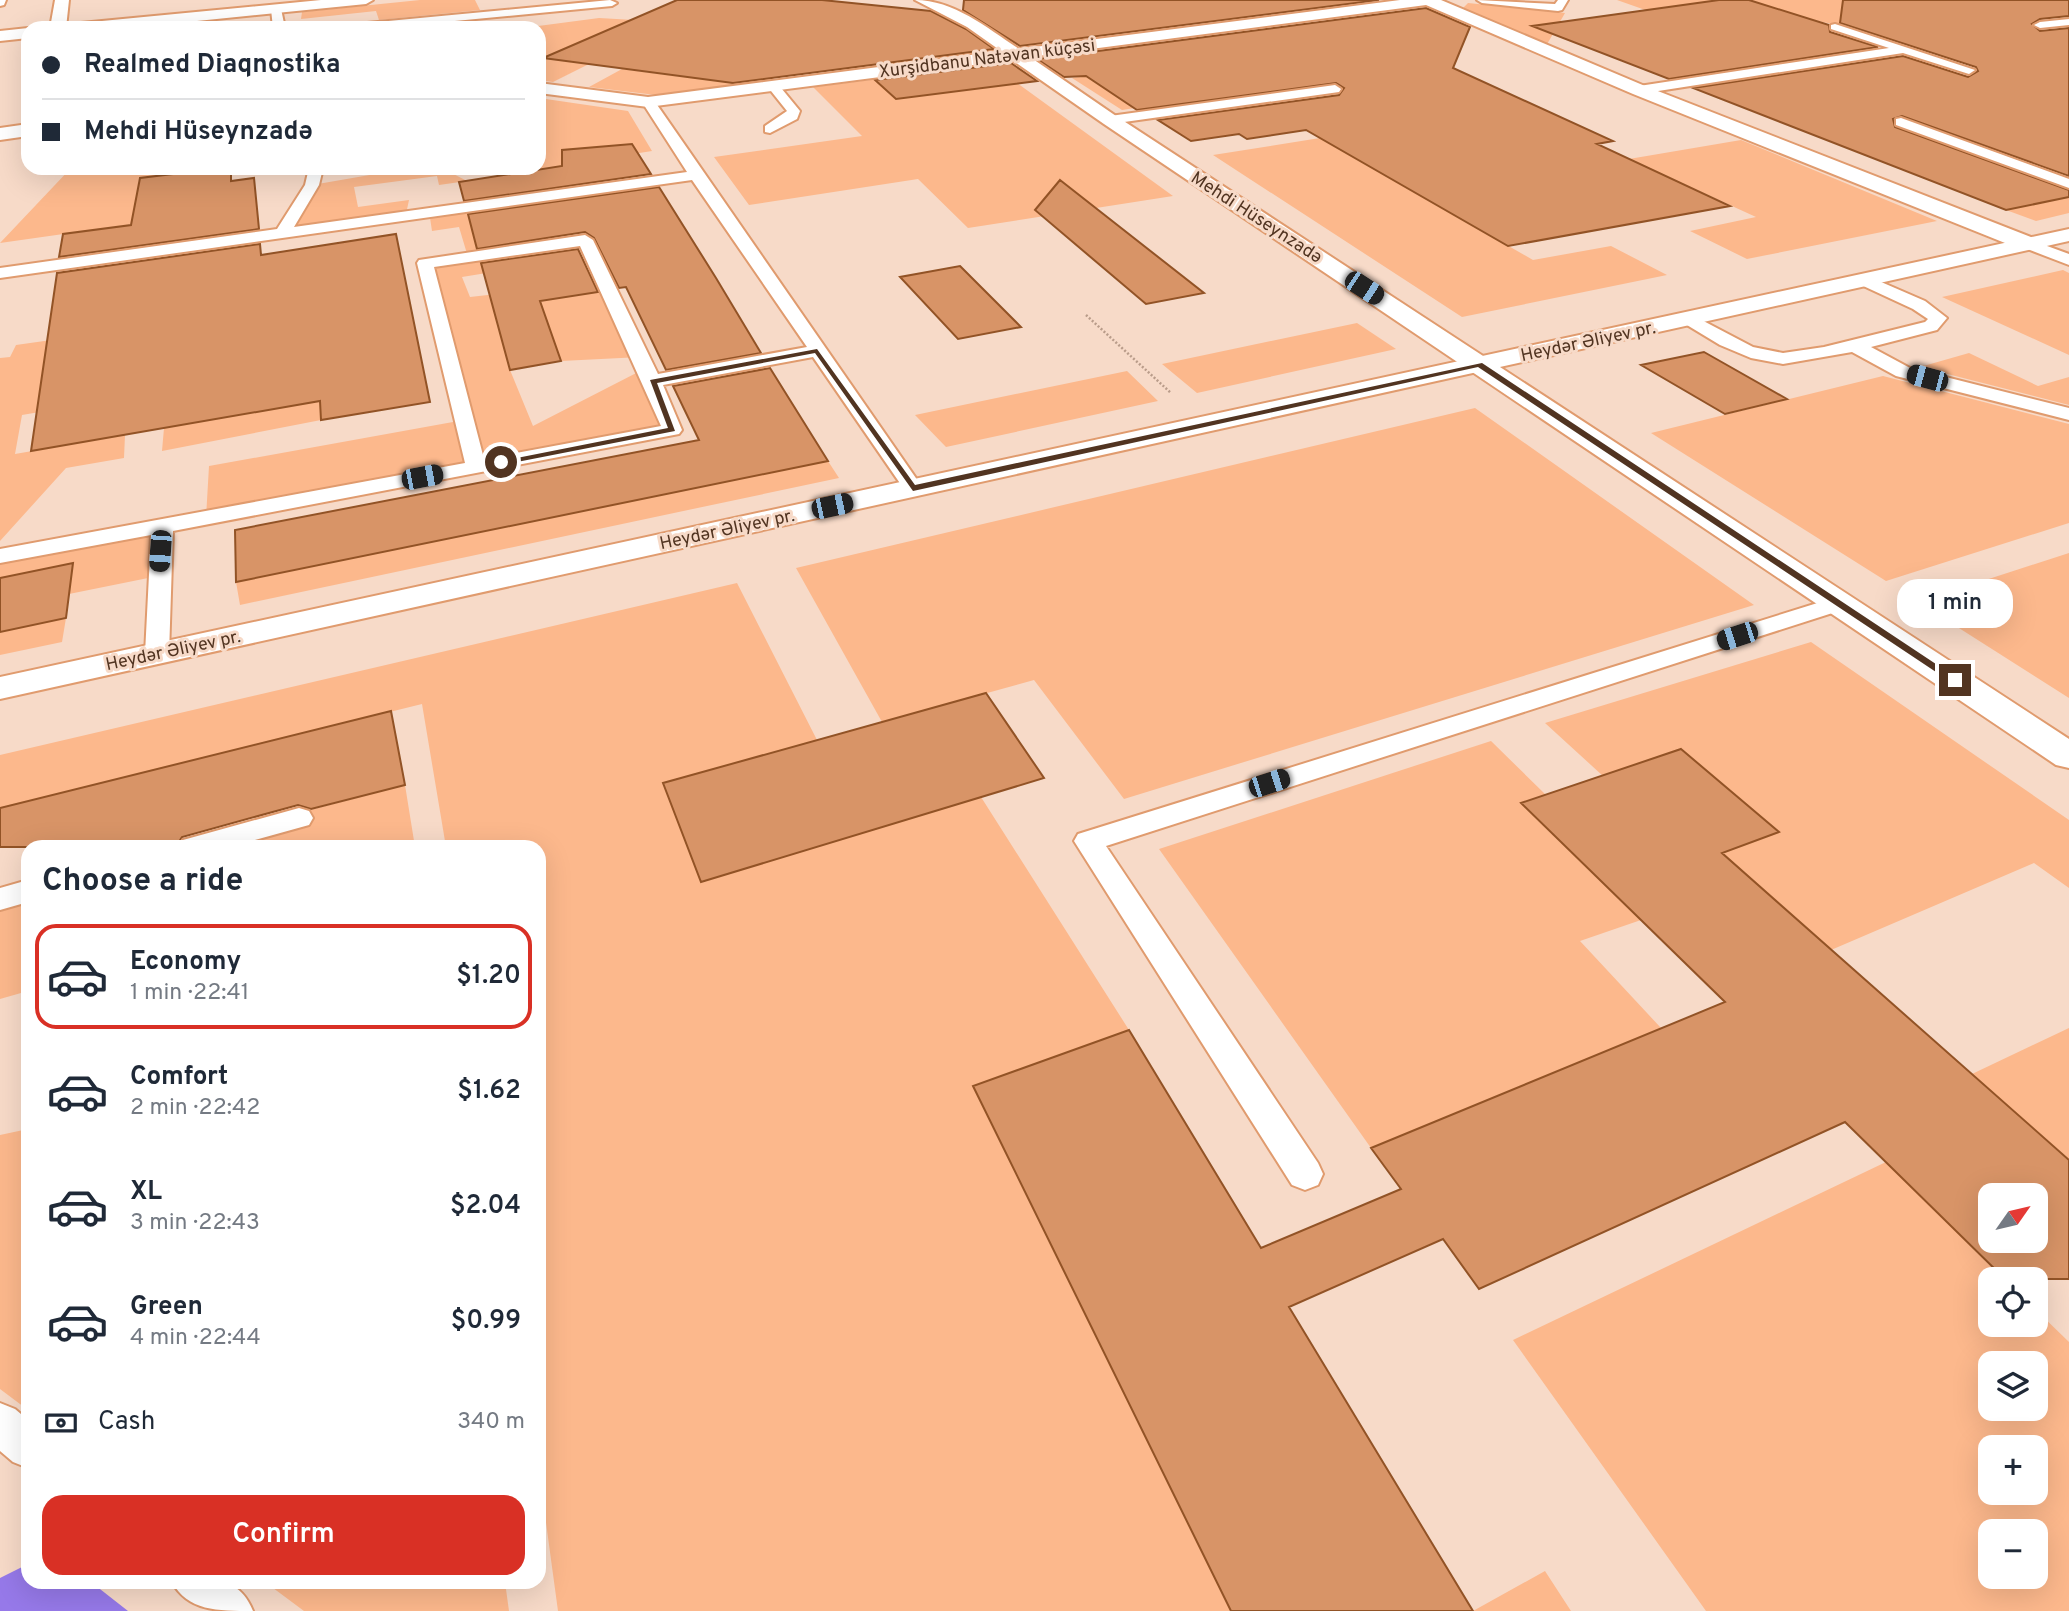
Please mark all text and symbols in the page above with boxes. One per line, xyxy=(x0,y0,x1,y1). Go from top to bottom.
street label: Xurşidbanu Natəvan küçəsi xyxy=(878,35,1097,84)
text: Realmed Diaqnostika xyxy=(84,49,340,82)
text: Mehdi Hüseynzadə xyxy=(84,116,313,149)
street label: Mehdi Hüseynzadə xyxy=(1186,167,1326,269)
car xyxy=(1341,268,1388,308)
street label: Heydər Əliyev pr. xyxy=(1519,317,1658,368)
car xyxy=(1904,362,1951,394)
route start xyxy=(485,446,517,478)
car xyxy=(400,463,445,491)
car xyxy=(810,491,855,521)
street label: Heydər Əliyev pr. xyxy=(658,505,797,556)
car xyxy=(149,529,172,573)
callout: 1 min xyxy=(1897,578,2013,628)
text: 1 min xyxy=(1928,589,1982,618)
car xyxy=(1714,620,1761,652)
street label: Heydər Əliyev pr. xyxy=(104,626,243,677)
route end xyxy=(1939,664,1971,696)
car xyxy=(1246,767,1293,799)
text: Choose a ride xyxy=(42,862,243,902)
icon: car xyxy=(46,945,109,1008)
text: Economy xyxy=(130,946,241,979)
text: $1.20 xyxy=(456,960,521,993)
text: 1 min · 22:41 xyxy=(130,979,249,1008)
icon: car xyxy=(46,1060,109,1123)
text: Comfort xyxy=(130,1061,228,1094)
text: $1.62 xyxy=(457,1075,521,1108)
text: 2 min · 22:42 xyxy=(130,1094,260,1123)
icon: car xyxy=(46,1175,109,1238)
text: XL xyxy=(130,1176,162,1209)
north arrow xyxy=(1978,1183,2048,1253)
map controls xyxy=(1978,1183,2048,1589)
text: $2.04 xyxy=(450,1190,521,1223)
text: 3 min · 22:43 xyxy=(130,1209,260,1238)
button: locate xyxy=(1978,1267,2048,1337)
icon: car xyxy=(46,1290,109,1353)
text: Green xyxy=(130,1291,203,1324)
text: $0.99 xyxy=(451,1305,521,1338)
text: 4 min · 22:44 xyxy=(130,1324,261,1353)
button: layers xyxy=(1978,1351,2048,1421)
icon: cash xyxy=(42,1404,80,1442)
text: Cash xyxy=(98,1406,155,1439)
text: 340 m xyxy=(457,1408,525,1437)
button: + xyxy=(1978,1435,2048,1505)
button: Confirm xyxy=(42,1495,525,1575)
button: − xyxy=(1978,1519,2048,1589)

